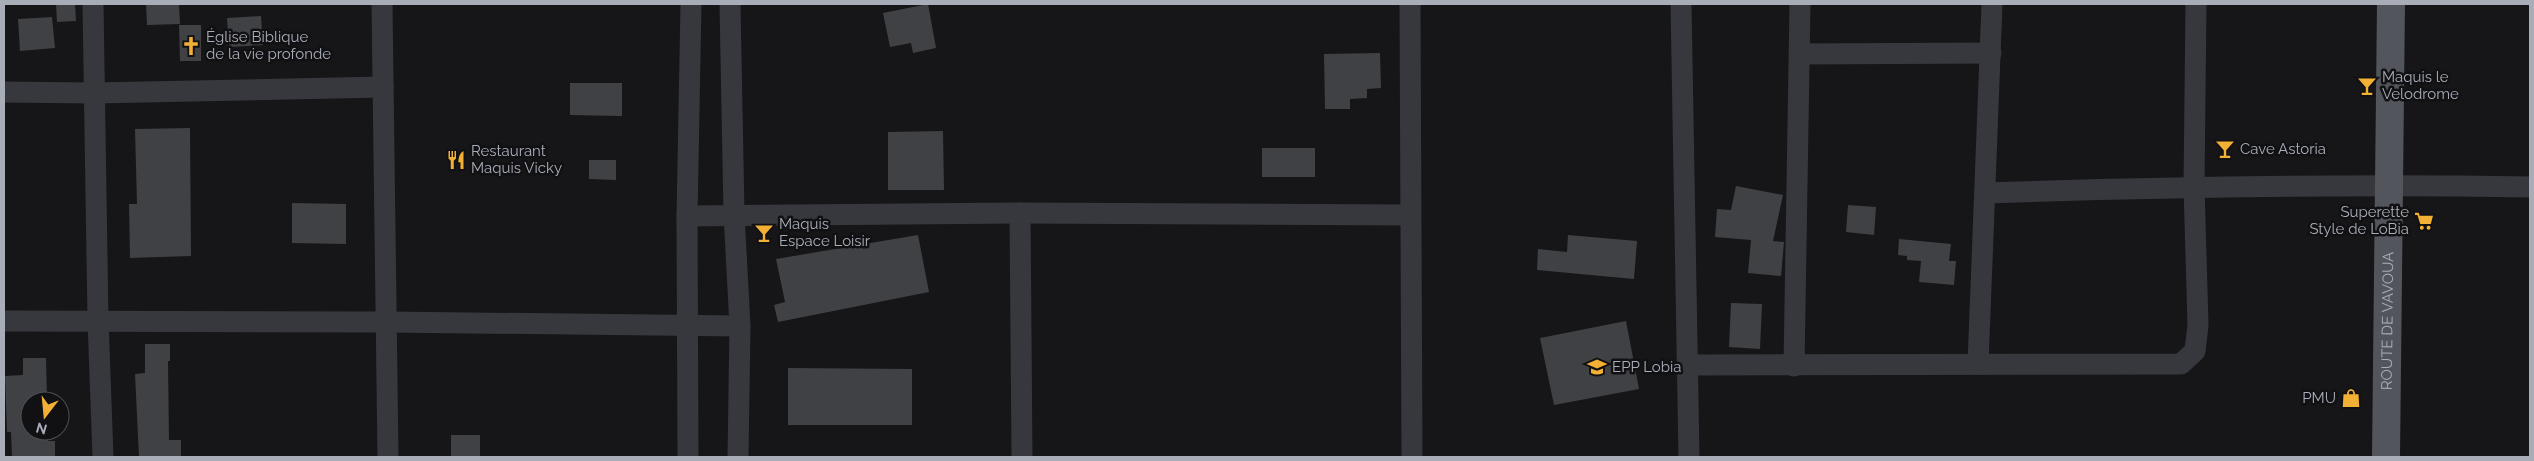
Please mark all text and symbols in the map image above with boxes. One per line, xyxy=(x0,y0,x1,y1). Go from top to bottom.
place label: Église Biblique de la vie profonde xyxy=(206,28,331,63)
church icon: Église Biblique de la vie profonde xyxy=(180,35,202,57)
place label: Maquis le Velodrome xyxy=(2382,68,2459,103)
bar icon: Maquis le Velodrome xyxy=(2356,75,2378,97)
bar icon: Cave Astoria xyxy=(2214,138,2236,160)
place label: Cave Astoria xyxy=(2240,140,2326,158)
place label: Restaurant Maquis Vicky xyxy=(471,142,562,177)
restaurant icon: Restaurant Maquis Vicky xyxy=(445,149,467,171)
place label: Superette Style de LoBia xyxy=(2309,203,2409,238)
supermarket icon: Superette Style de LoBia xyxy=(2413,210,2435,232)
place label: Maquis Espace Loisir xyxy=(779,215,871,250)
bar icon: Maquis Espace Loisir xyxy=(753,222,775,244)
street label: ROUTE DE VAVOUA xyxy=(2378,252,2397,390)
school or university icon: EPP Lobia xyxy=(1586,356,1608,378)
place label: EPP Lobia xyxy=(1612,358,1681,376)
shop icon: PMU xyxy=(2340,387,2362,409)
place label: PMU xyxy=(2302,389,2336,407)
north arrow xyxy=(20,391,70,441)
text: N xyxy=(34,419,49,438)

